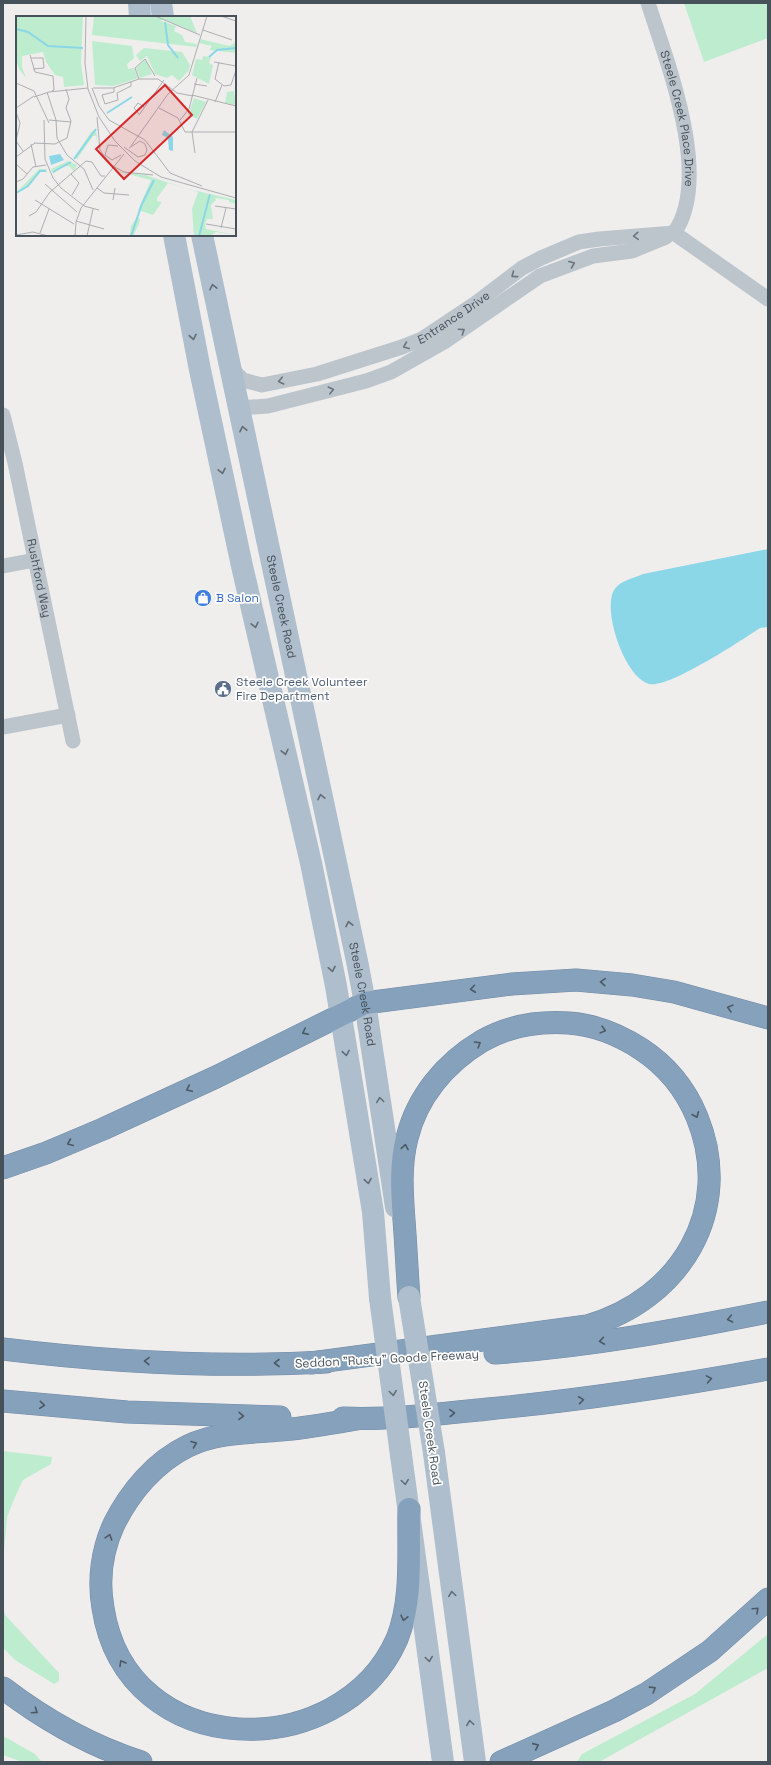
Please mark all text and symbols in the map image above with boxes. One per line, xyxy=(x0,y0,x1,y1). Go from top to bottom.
inset map xyxy=(16,16,236,236)
street label: Steele Creek Place Drive xyxy=(656,48,697,187)
one-way arrow xyxy=(633,232,639,241)
one-way arrow xyxy=(569,261,576,269)
one-way arrow xyxy=(511,270,518,277)
one-way arrow xyxy=(209,284,218,290)
street label: Entrance Drive xyxy=(415,287,493,348)
one-way arrow xyxy=(457,329,464,336)
one-way arrow xyxy=(189,334,197,340)
one-way arrow xyxy=(402,341,409,349)
one-way arrow xyxy=(278,377,284,385)
one-way arrow xyxy=(328,386,335,394)
one-way arrow xyxy=(239,426,248,432)
one-way arrow xyxy=(217,468,226,474)
street label: Rushford Way xyxy=(23,537,55,619)
street label: Steele Creek Road xyxy=(263,553,300,660)
shop icon: B Salon xyxy=(193,588,213,608)
place label: B Salon xyxy=(216,590,259,606)
one-way arrow xyxy=(251,622,259,629)
place label: Steele Creek Volunteer Fire Department xyxy=(236,674,368,704)
public building icon: Steele Creek Volunteer Fire Department xyxy=(213,679,233,699)
one-way arrow xyxy=(280,749,288,755)
one-way arrow xyxy=(318,793,326,800)
one-way arrow xyxy=(345,920,353,927)
street label: Steele Creek Road xyxy=(345,941,379,1047)
one-way arrow xyxy=(328,966,336,973)
one-way arrow xyxy=(600,978,606,987)
one-way arrow xyxy=(470,984,476,993)
one-way arrow xyxy=(727,1004,734,1012)
one-way arrow xyxy=(600,1025,607,1034)
one-way arrow xyxy=(302,1027,310,1035)
one-way arrow xyxy=(474,1041,481,1048)
one-way arrow xyxy=(342,1050,350,1056)
one-way arrow xyxy=(185,1084,193,1092)
one-way arrow xyxy=(376,1097,385,1103)
one-way arrow xyxy=(691,1111,699,1119)
one-way arrow xyxy=(67,1138,74,1146)
one-way arrow xyxy=(400,1143,409,1150)
one-way arrow xyxy=(363,1178,372,1184)
one-way arrow xyxy=(727,1315,733,1323)
one-way arrow xyxy=(599,1336,605,1345)
street label: Seddon "Rusty" Goode Freeway xyxy=(295,1346,479,1372)
one-way arrow xyxy=(144,1356,150,1365)
one-way arrow xyxy=(274,1359,280,1367)
one-way arrow xyxy=(706,1376,712,1384)
street label: Steele Creek Road xyxy=(415,1380,445,1486)
one-way arrow xyxy=(388,1390,397,1396)
one-way arrow xyxy=(578,1396,584,1405)
one-way arrow xyxy=(39,1400,45,1409)
one-way arrow xyxy=(449,1408,455,1417)
one-way arrow xyxy=(238,1412,244,1420)
one-way arrow xyxy=(190,1441,197,1449)
one-way arrow xyxy=(400,1479,409,1485)
one-way arrow xyxy=(104,1534,113,1541)
one-way arrow xyxy=(448,1591,457,1598)
one-way arrow xyxy=(751,1608,759,1615)
one-way arrow xyxy=(400,1614,408,1621)
one-way arrow xyxy=(424,1656,433,1662)
one-way arrow xyxy=(120,1660,127,1667)
one-way arrow xyxy=(649,1686,656,1694)
one-way arrow xyxy=(30,1706,37,1713)
one-way arrow xyxy=(465,1720,474,1726)
one-way arrow xyxy=(532,1743,540,1751)

